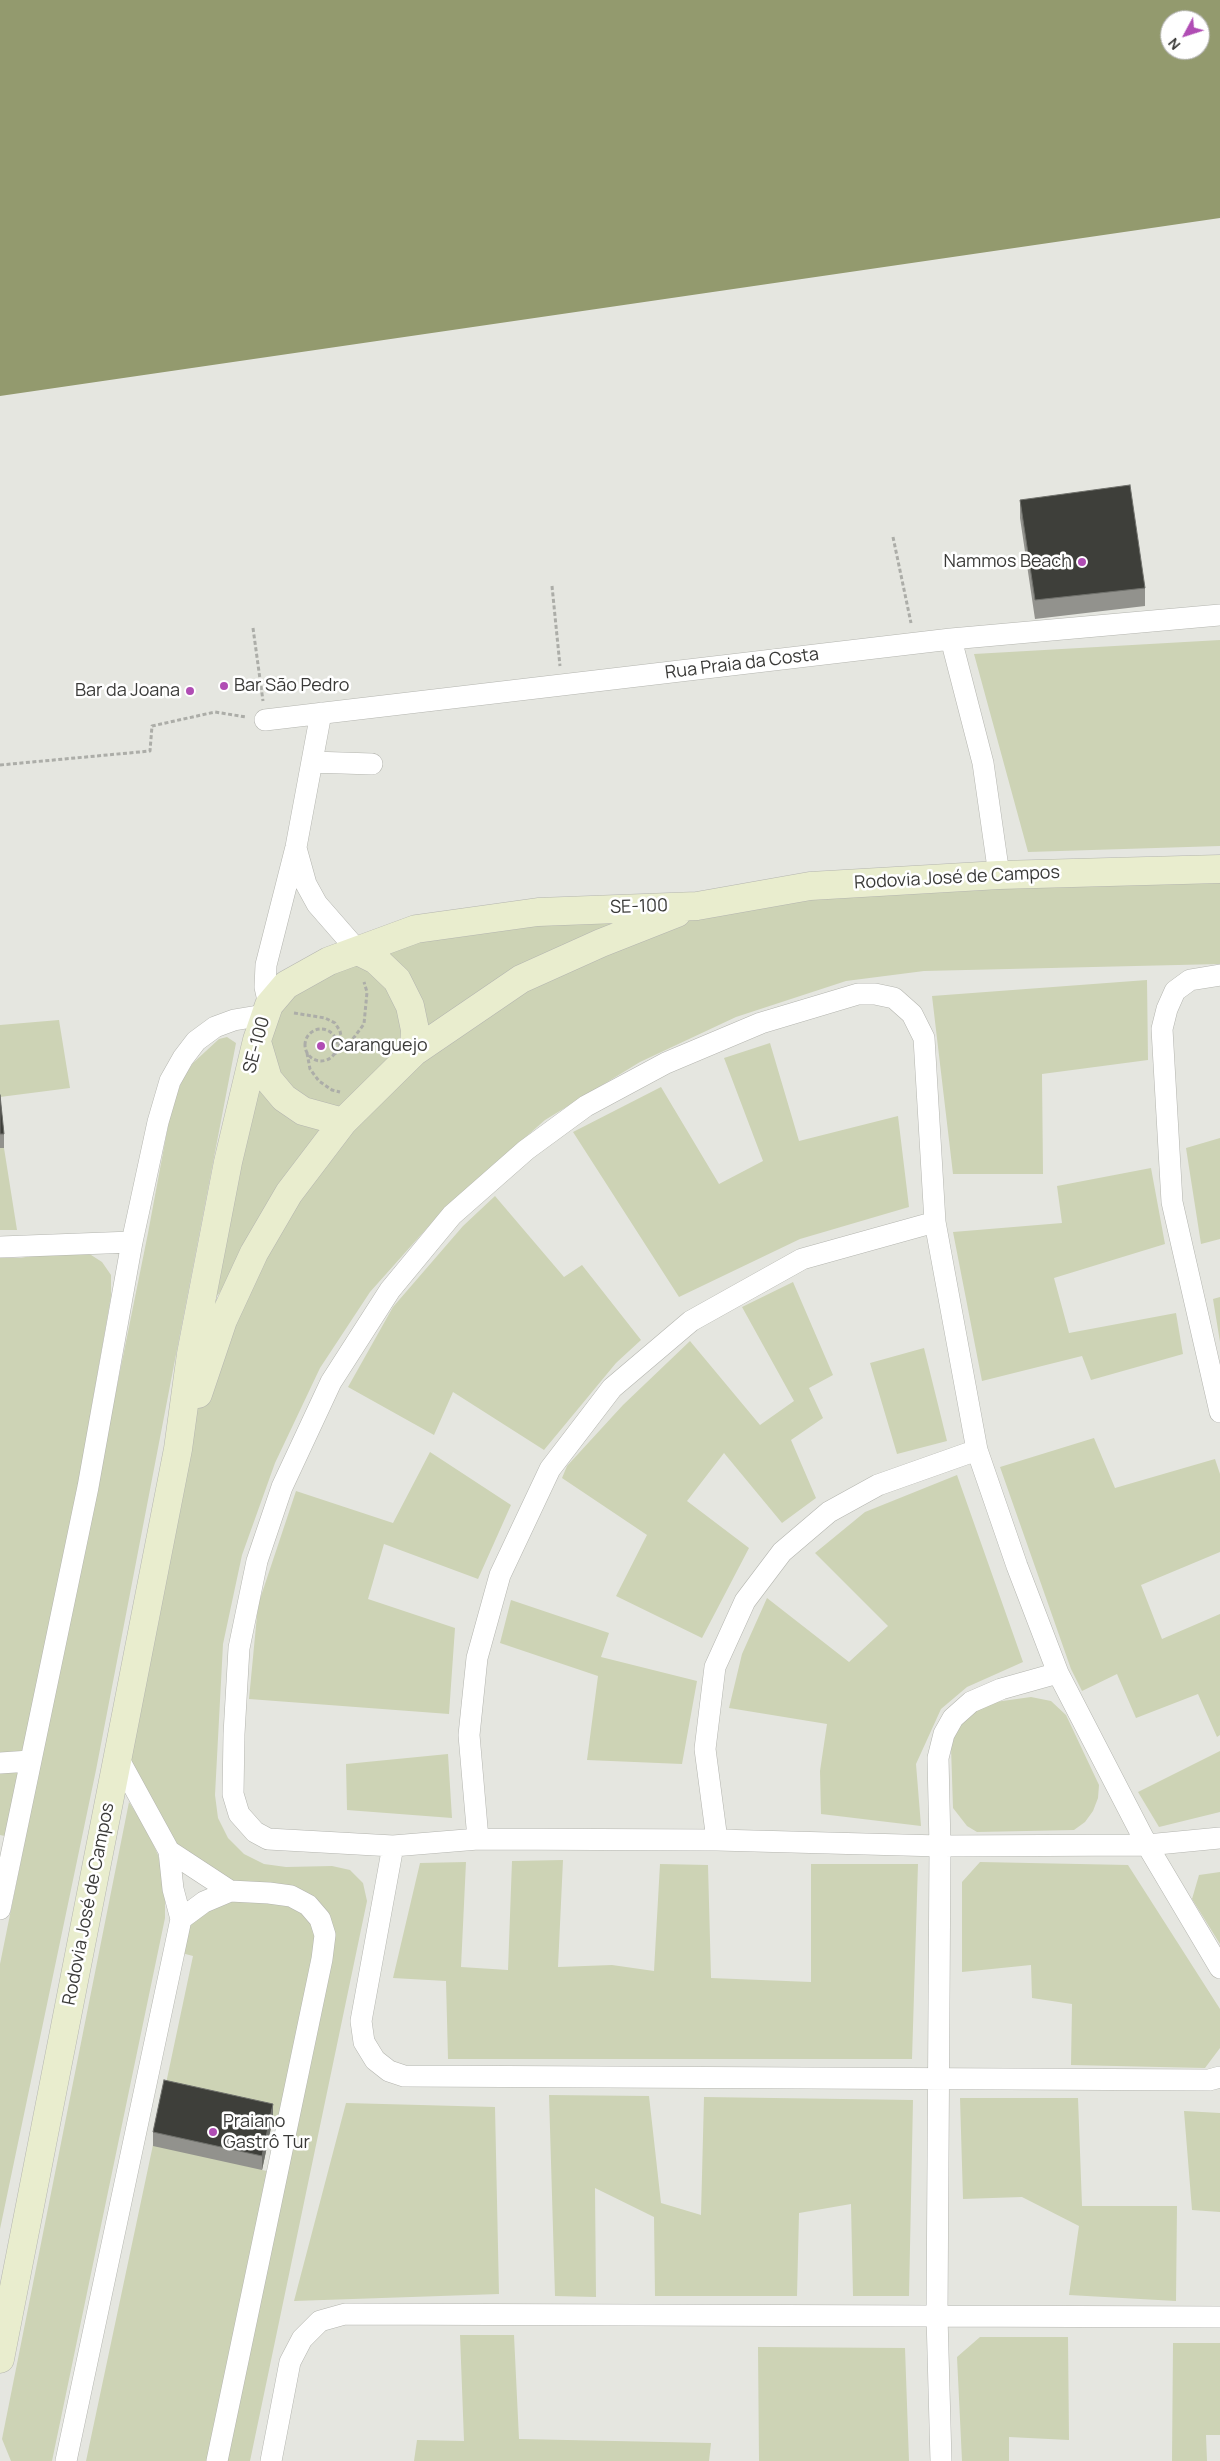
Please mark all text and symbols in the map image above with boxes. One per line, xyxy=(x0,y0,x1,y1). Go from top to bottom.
north arrow xyxy=(1160,10,1210,60)
text: N xyxy=(1163,34,1184,54)
place label: Nammos Beach xyxy=(944,551,1072,573)
marker: Nammos Beach xyxy=(1076,556,1088,568)
street label: Rua Praia da Costa xyxy=(664,644,820,684)
place label: Bar São Pedro xyxy=(234,675,349,697)
place label: Bar da Joana xyxy=(75,680,180,702)
marker: Bar São Pedro xyxy=(218,680,230,692)
marker: Bar da Joana xyxy=(184,685,196,697)
street label: Rodovia José de Campos xyxy=(854,862,1060,894)
street label: SE-100 xyxy=(610,895,668,919)
street label: SE-100 xyxy=(239,1014,275,1076)
place label: Caranguejo xyxy=(331,1035,428,1057)
marker: Caranguejo xyxy=(315,1040,327,1052)
street label: Rodovia José de Campos xyxy=(59,1801,119,2007)
place label: Praiano Gastrô Tur xyxy=(223,2111,310,2154)
marker: Praiano Gastrô Tur xyxy=(207,2126,219,2138)

